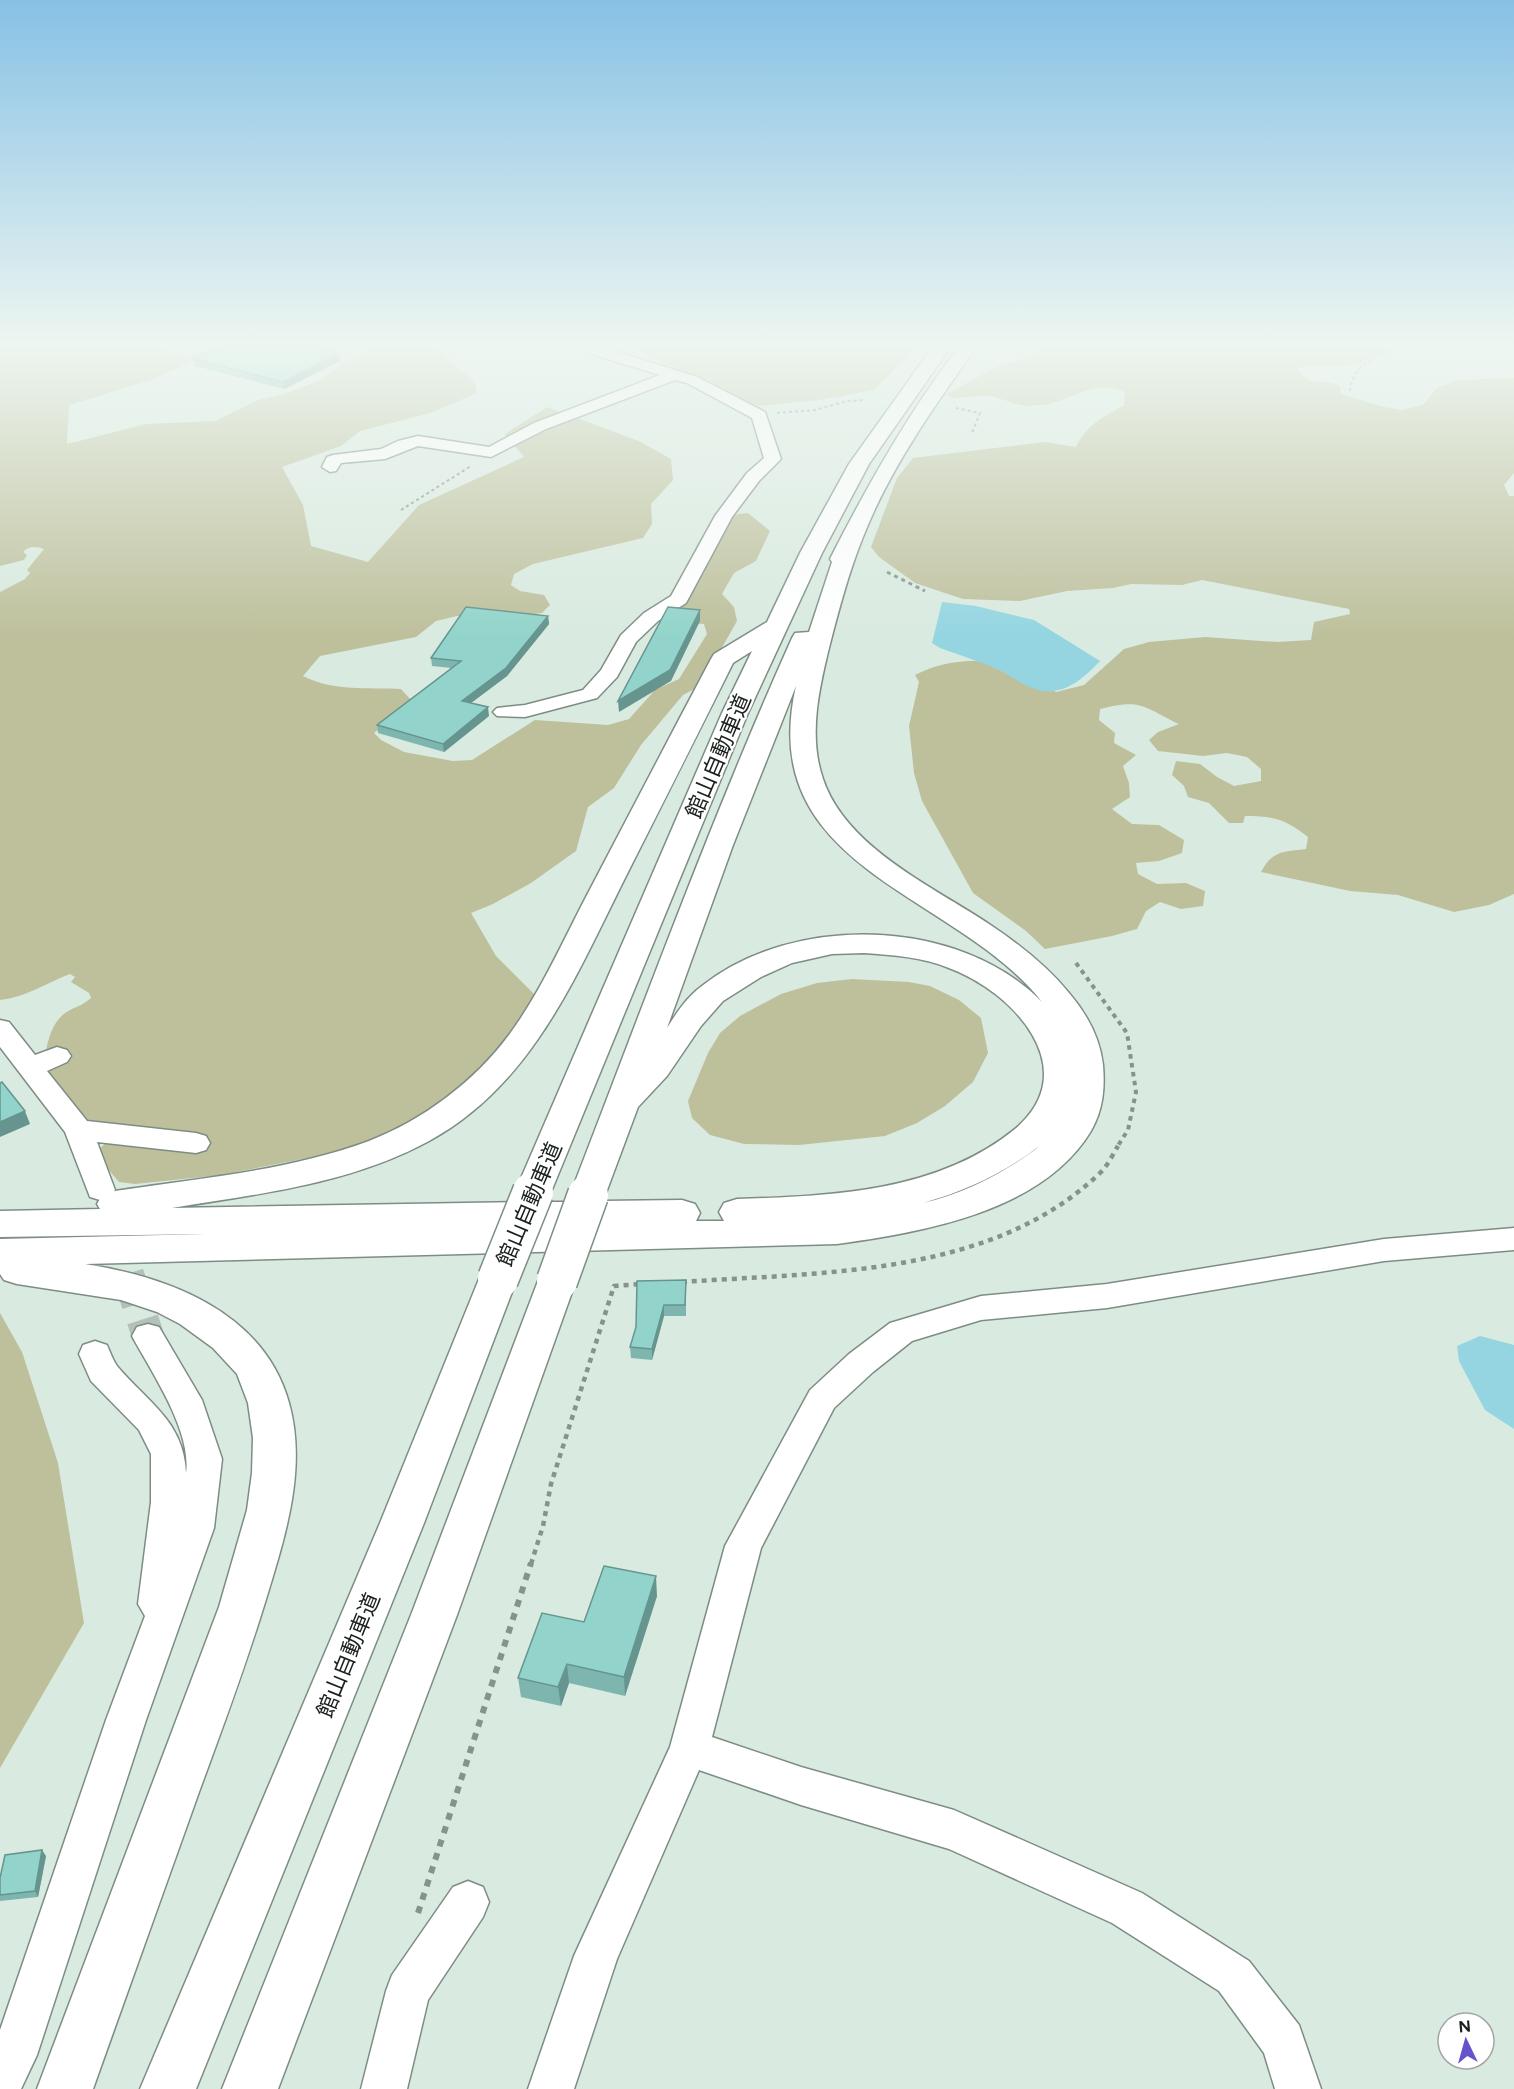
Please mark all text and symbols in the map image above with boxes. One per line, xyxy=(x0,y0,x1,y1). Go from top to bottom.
street label: 館山自動車道 xyxy=(680,690,757,822)
street label: 館山自動車道 xyxy=(491,1138,568,1270)
street label: 館山自動車道 xyxy=(311,1589,386,1721)
north arrow xyxy=(1436,2011,1496,2071)
text: N xyxy=(1458,2017,1472,2037)

